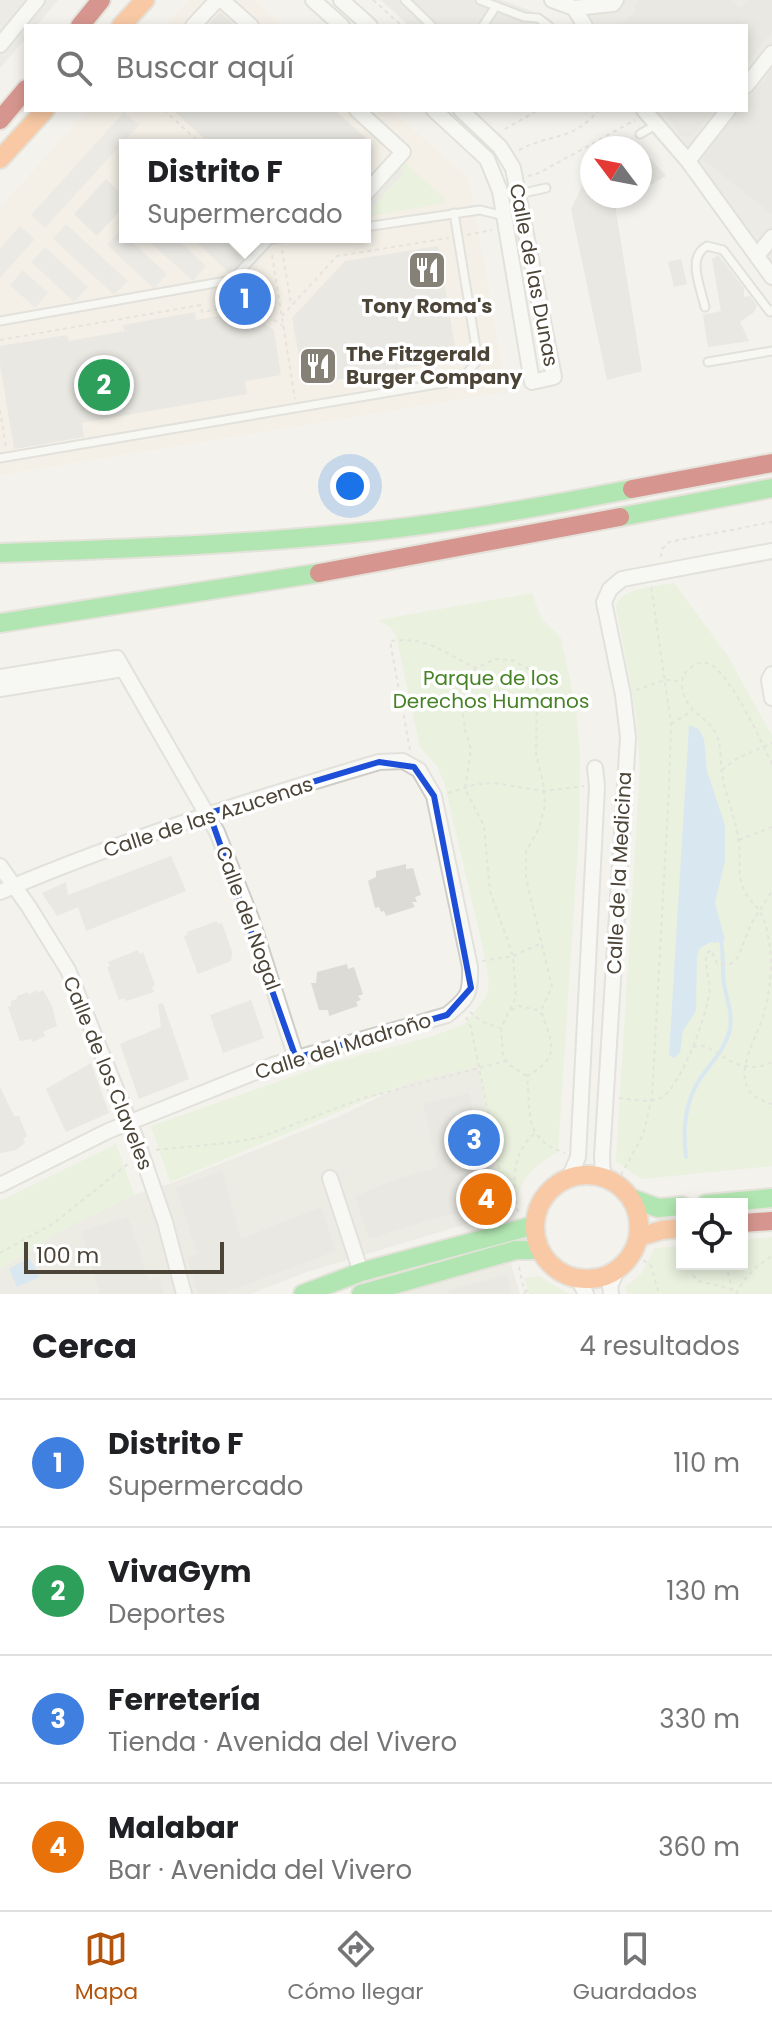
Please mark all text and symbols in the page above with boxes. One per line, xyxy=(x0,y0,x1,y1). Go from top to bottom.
search box xyxy=(24,24,748,112)
icon: search xyxy=(52,46,96,90)
text: Buscar aquí xyxy=(116,46,294,89)
north arrow xyxy=(580,136,652,208)
popup xyxy=(119,139,371,243)
text: Distrito F xyxy=(147,150,283,193)
street label: Calle de las Dunas xyxy=(503,181,565,369)
text: Supermercado xyxy=(147,196,343,232)
restaurant icon: Tony Roma's xyxy=(406,249,448,291)
pin: 1 xyxy=(219,269,271,329)
place label: Tony Roma's xyxy=(361,292,493,320)
place label: The Fitzgerald Burger Company xyxy=(346,340,523,391)
restaurant icon: The Fitzgerald Burger Company xyxy=(297,345,339,387)
pin: 2 xyxy=(78,355,130,415)
your location xyxy=(330,466,370,506)
park label: Parque de los Derechos Humanos xyxy=(393,664,589,715)
street label: Calle de las Azucenas xyxy=(100,770,316,864)
street label: Calle de la Medicina xyxy=(600,771,638,975)
street label: Calle del Nogal xyxy=(209,842,287,994)
street label: Calle de los Claveles xyxy=(56,972,160,1174)
street label: Calle del Madroño xyxy=(251,1006,435,1086)
pin: 3 xyxy=(448,1110,500,1170)
pin: 4 xyxy=(460,1169,512,1229)
map controls xyxy=(676,1198,748,1270)
button: locate xyxy=(676,1198,748,1270)
scale bar xyxy=(24,1238,224,1274)
text: 100 m xyxy=(36,1240,99,1271)
text: Cerca xyxy=(32,1322,137,1370)
text: 4 resultados xyxy=(579,1328,740,1364)
text: Distrito F xyxy=(108,1422,243,1465)
text: 1 xyxy=(53,1445,63,1481)
text: 110 m xyxy=(673,1445,740,1481)
text: Supermercado xyxy=(108,1468,303,1504)
text: VivaGym xyxy=(108,1550,252,1593)
text: 2 xyxy=(51,1573,65,1609)
text: 130 m xyxy=(666,1573,740,1609)
text: Deportes xyxy=(108,1596,226,1632)
text: Ferretería xyxy=(108,1678,261,1721)
text: 3 xyxy=(50,1701,66,1737)
text: 330 m xyxy=(659,1701,740,1737)
text: Tienda · Avenida del Vivero xyxy=(108,1724,457,1760)
text: Malabar xyxy=(108,1806,239,1849)
text: 4 xyxy=(49,1829,67,1865)
text: 360 m xyxy=(658,1829,740,1865)
text: Bar · Avenida del Vivero xyxy=(108,1852,412,1888)
tab: Mapa xyxy=(75,1927,138,2008)
tab: Cómo llegar xyxy=(287,1927,424,2008)
tab: Guardados xyxy=(573,1927,697,2008)

